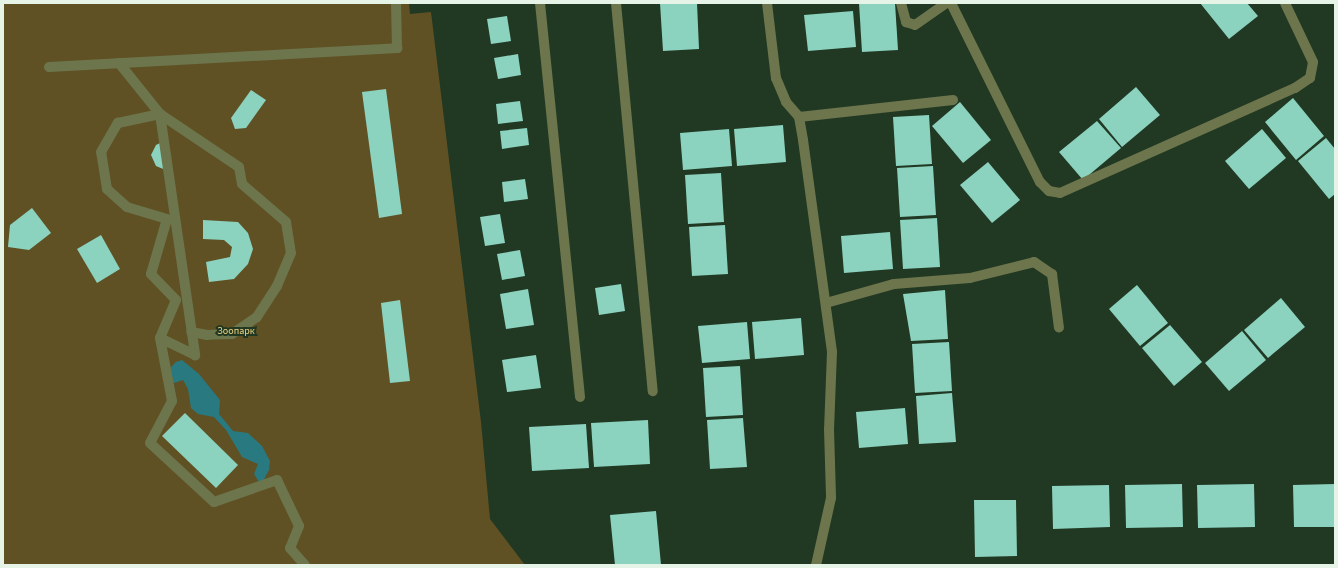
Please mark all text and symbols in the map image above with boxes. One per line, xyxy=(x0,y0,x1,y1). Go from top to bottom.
park label: Зоопарк xyxy=(217,326,255,338)

